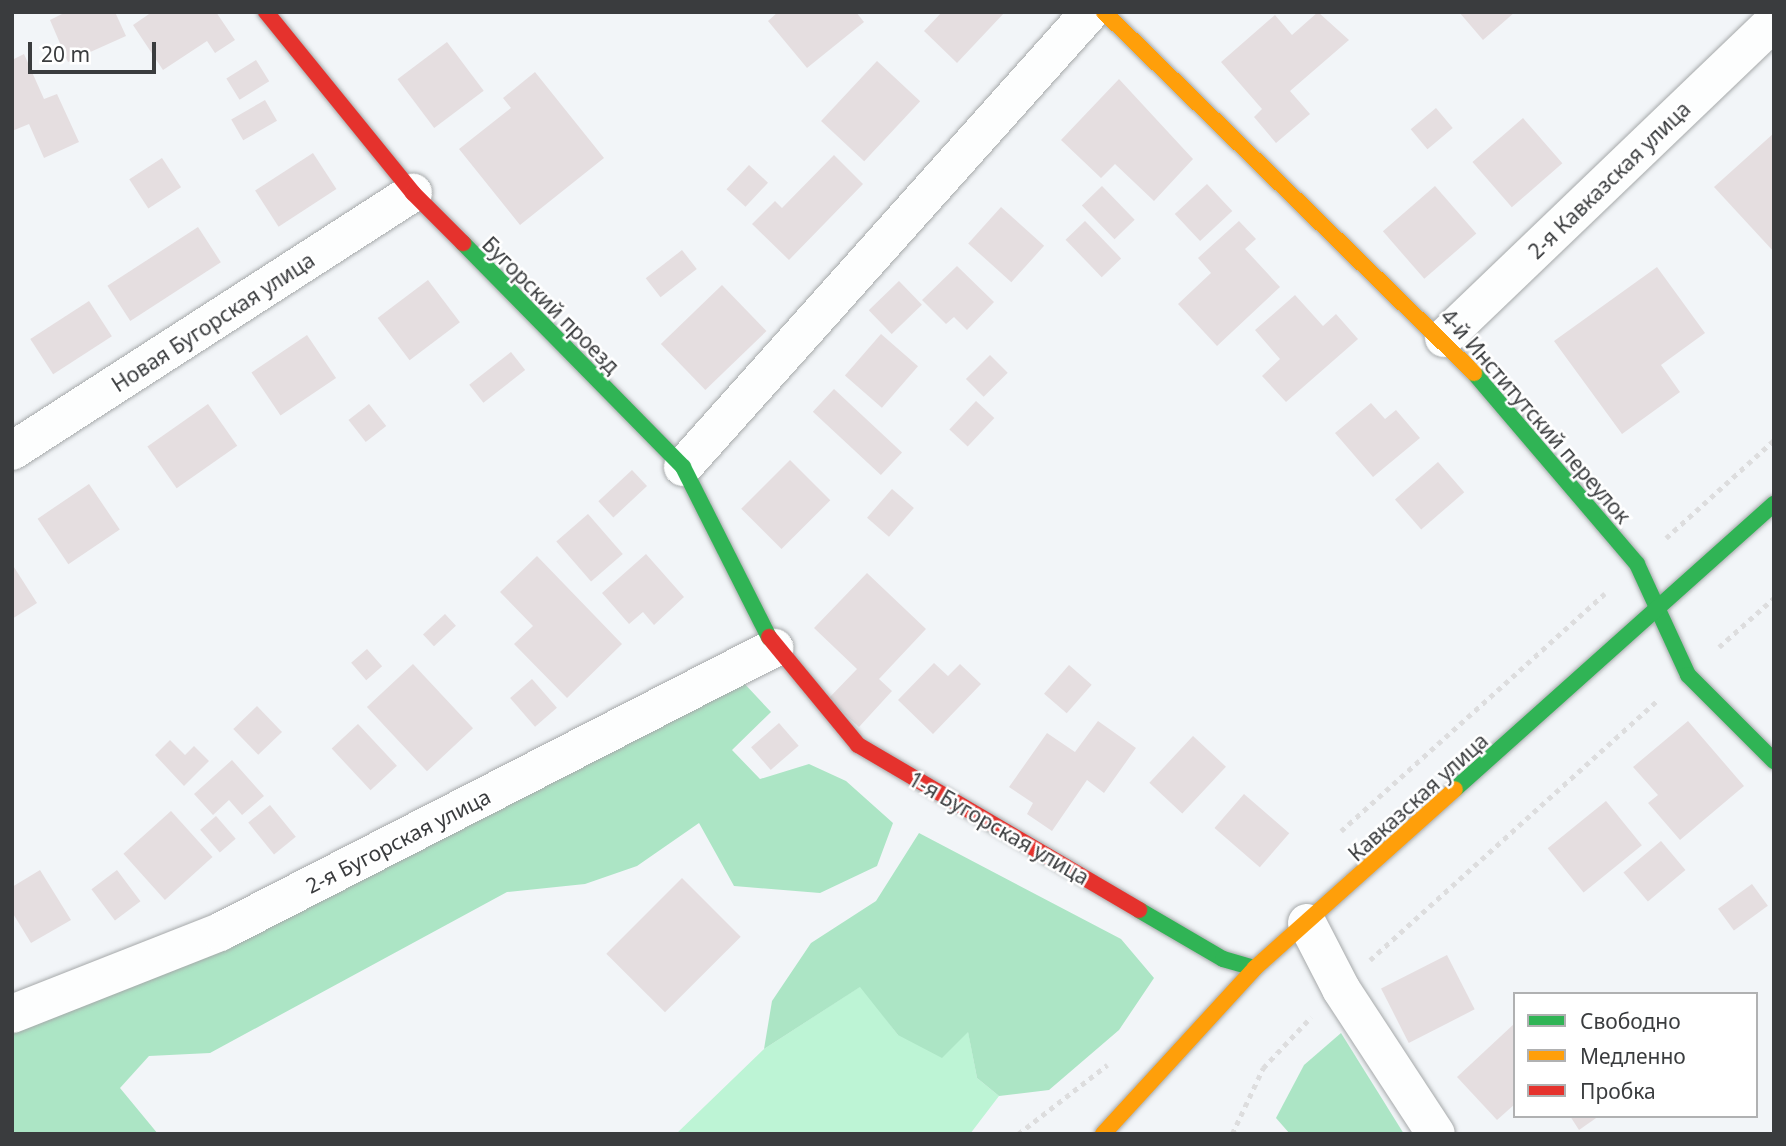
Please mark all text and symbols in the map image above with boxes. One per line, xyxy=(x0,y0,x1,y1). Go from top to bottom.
scale bar xyxy=(32,28,159,72)
text: 20 m xyxy=(41,40,90,68)
street label: 2-я Кавказская улица xyxy=(1523,96,1695,264)
street label: Бугорский проезд xyxy=(477,231,625,379)
street label: Новая Бугорская улица xyxy=(107,247,319,397)
street label: 4-й Институтский переулок xyxy=(1436,304,1636,528)
street label: Кавказская улица xyxy=(1343,728,1493,866)
street label: 1-я Бугорская улица xyxy=(904,766,1094,890)
street label: 2-я Бугорская улица xyxy=(301,784,495,898)
legend xyxy=(1513,992,1758,1118)
text: Свободно xyxy=(1580,1007,1681,1035)
text: Медленно xyxy=(1580,1042,1686,1070)
text: Пробка xyxy=(1580,1077,1656,1105)

